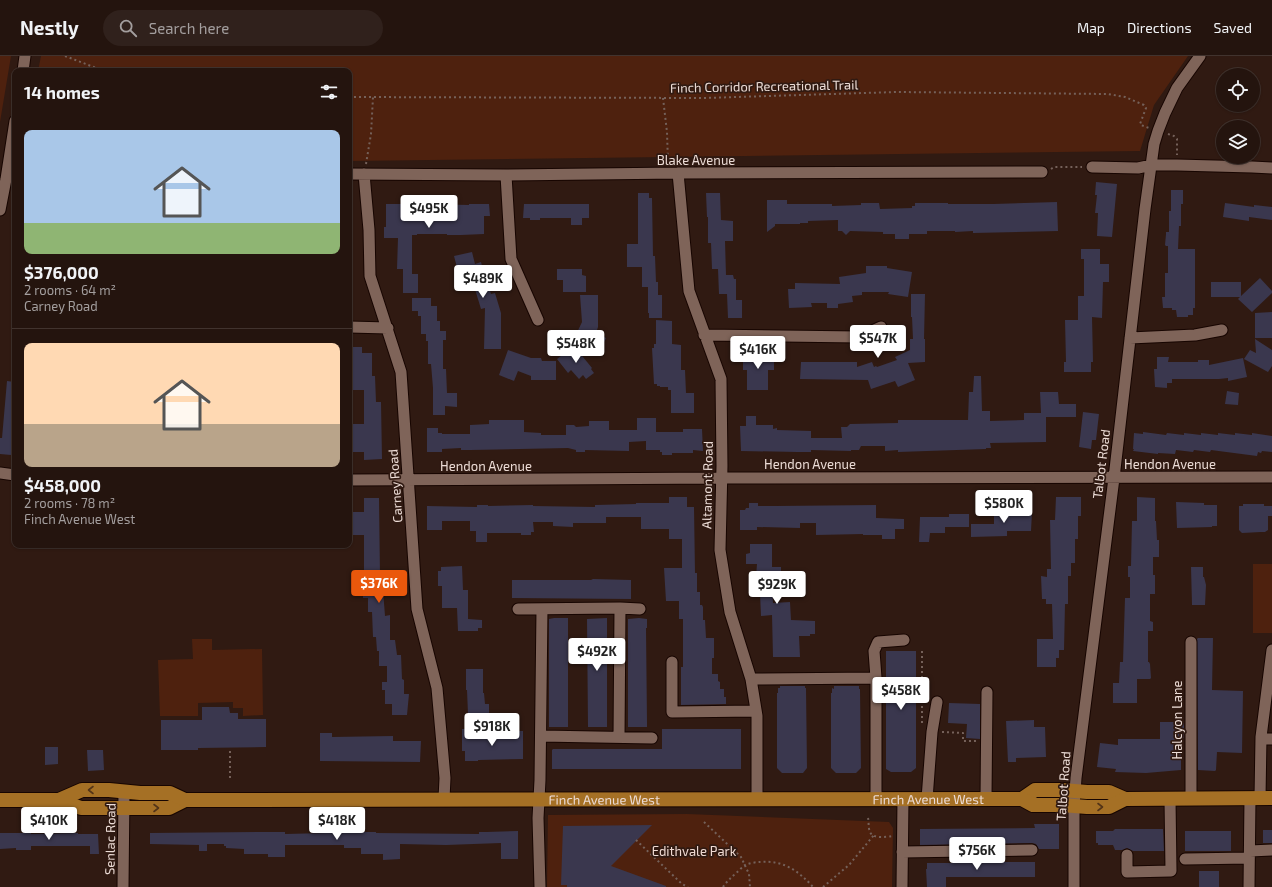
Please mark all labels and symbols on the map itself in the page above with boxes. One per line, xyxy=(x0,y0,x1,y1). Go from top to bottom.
street label: Finch Corridor Recreational Trail xyxy=(670,76,858,96)
street label: Blake Avenue xyxy=(657,152,735,168)
pin: $495K xyxy=(401,195,457,229)
pin: $489K xyxy=(455,265,511,299)
pin: $547K xyxy=(850,325,906,359)
pin: $548K xyxy=(548,330,604,364)
pin: $416K xyxy=(730,336,786,370)
street label: Talbot Road xyxy=(1089,428,1113,500)
street label: Altamont Road xyxy=(698,441,716,529)
street label: Carney Road xyxy=(384,449,406,523)
street label: Hendon Avenue xyxy=(764,456,856,472)
street label: Hendon Avenue xyxy=(1124,456,1216,472)
street label: Hendon Avenue xyxy=(440,458,532,474)
pin: $580K xyxy=(976,490,1032,524)
pin: $376K xyxy=(351,570,407,604)
pin: $929K xyxy=(749,571,805,605)
pin: $492K xyxy=(569,638,625,672)
pin: $458K xyxy=(873,677,929,711)
street label: Halcyon Lane xyxy=(1169,680,1185,760)
pin: $918K xyxy=(464,713,520,747)
street label: Talbot Road xyxy=(1053,751,1073,821)
one-way arrow xyxy=(88,786,94,794)
street label: Finch Avenue West xyxy=(549,791,660,808)
street label: Finch Avenue West xyxy=(873,791,984,807)
street label: Senlac Road xyxy=(101,803,119,875)
one-way arrow xyxy=(1097,803,1103,811)
one-way arrow xyxy=(153,804,159,813)
pin: $410K xyxy=(21,807,77,841)
pin: $418K xyxy=(309,807,365,841)
pin: $756K xyxy=(949,837,1005,871)
park label: Edithvale Park xyxy=(652,843,737,859)

